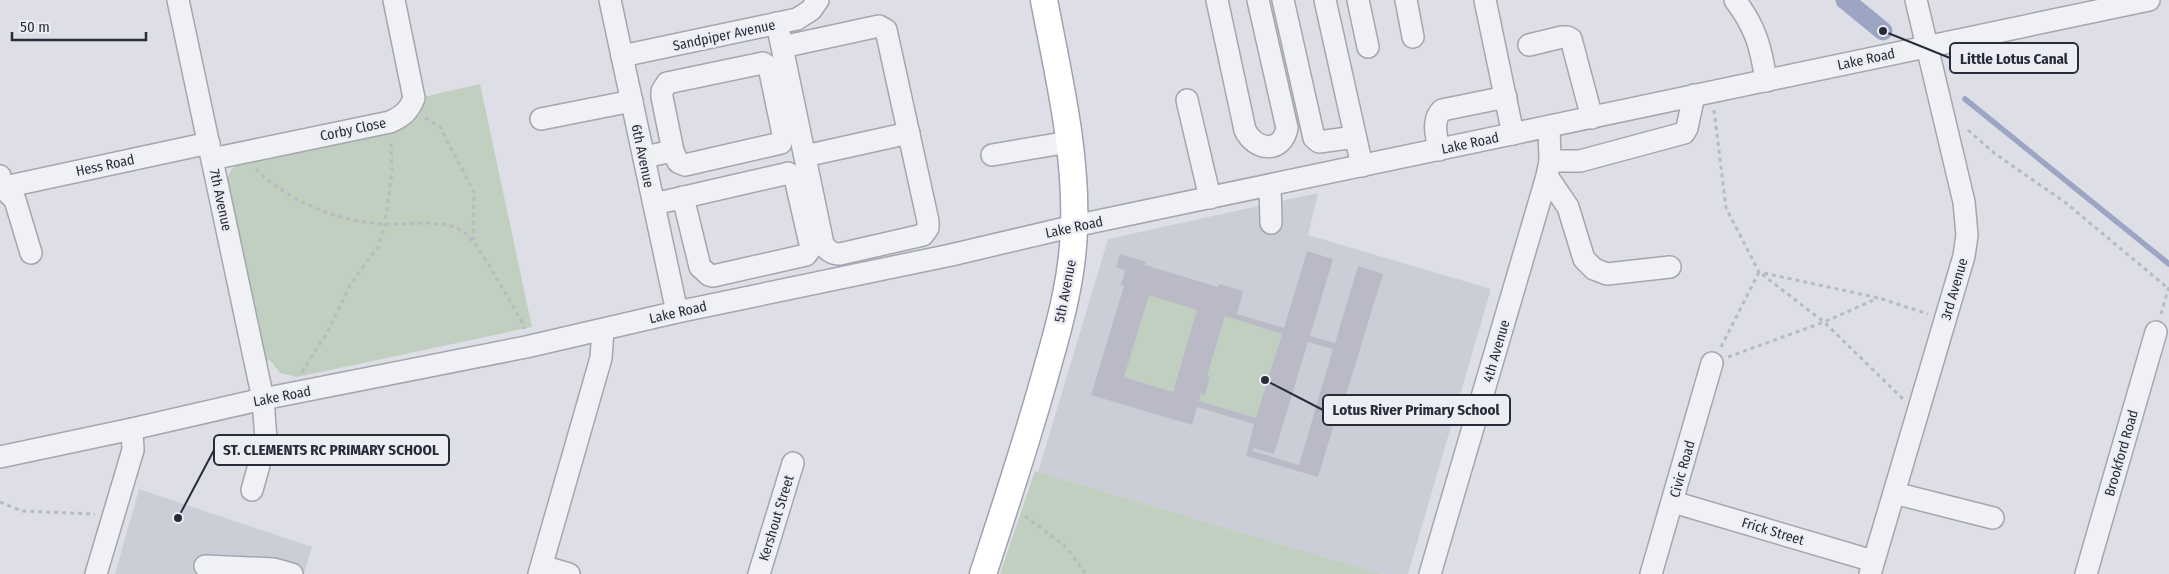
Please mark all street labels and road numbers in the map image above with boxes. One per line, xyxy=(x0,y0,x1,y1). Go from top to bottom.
street label: Sandpiper Avenue xyxy=(671,16,777,55)
street label: Lake Road xyxy=(1836,45,1897,74)
street label: Corby Close xyxy=(319,114,388,145)
street label: 6th Avenue xyxy=(628,123,658,189)
street label: Lake Road xyxy=(1440,129,1501,158)
street label: Hess Road xyxy=(74,151,136,180)
street label: 7th Avenue xyxy=(206,168,235,233)
street label: Lake Road xyxy=(1044,213,1105,242)
street label: 3rd Avenue xyxy=(1938,256,1971,322)
street label: 5th Avenue xyxy=(1051,258,1080,324)
street label: Lake Road xyxy=(648,298,709,327)
street label: 4th Avenue xyxy=(1479,318,1514,384)
street label: Lake Road xyxy=(252,383,312,410)
street label: Brookford Road xyxy=(2101,408,2142,498)
street label: Civic Road xyxy=(1666,439,1699,500)
street label: Kershout Street xyxy=(755,473,798,563)
street label: Frick Street xyxy=(1740,514,1806,549)

